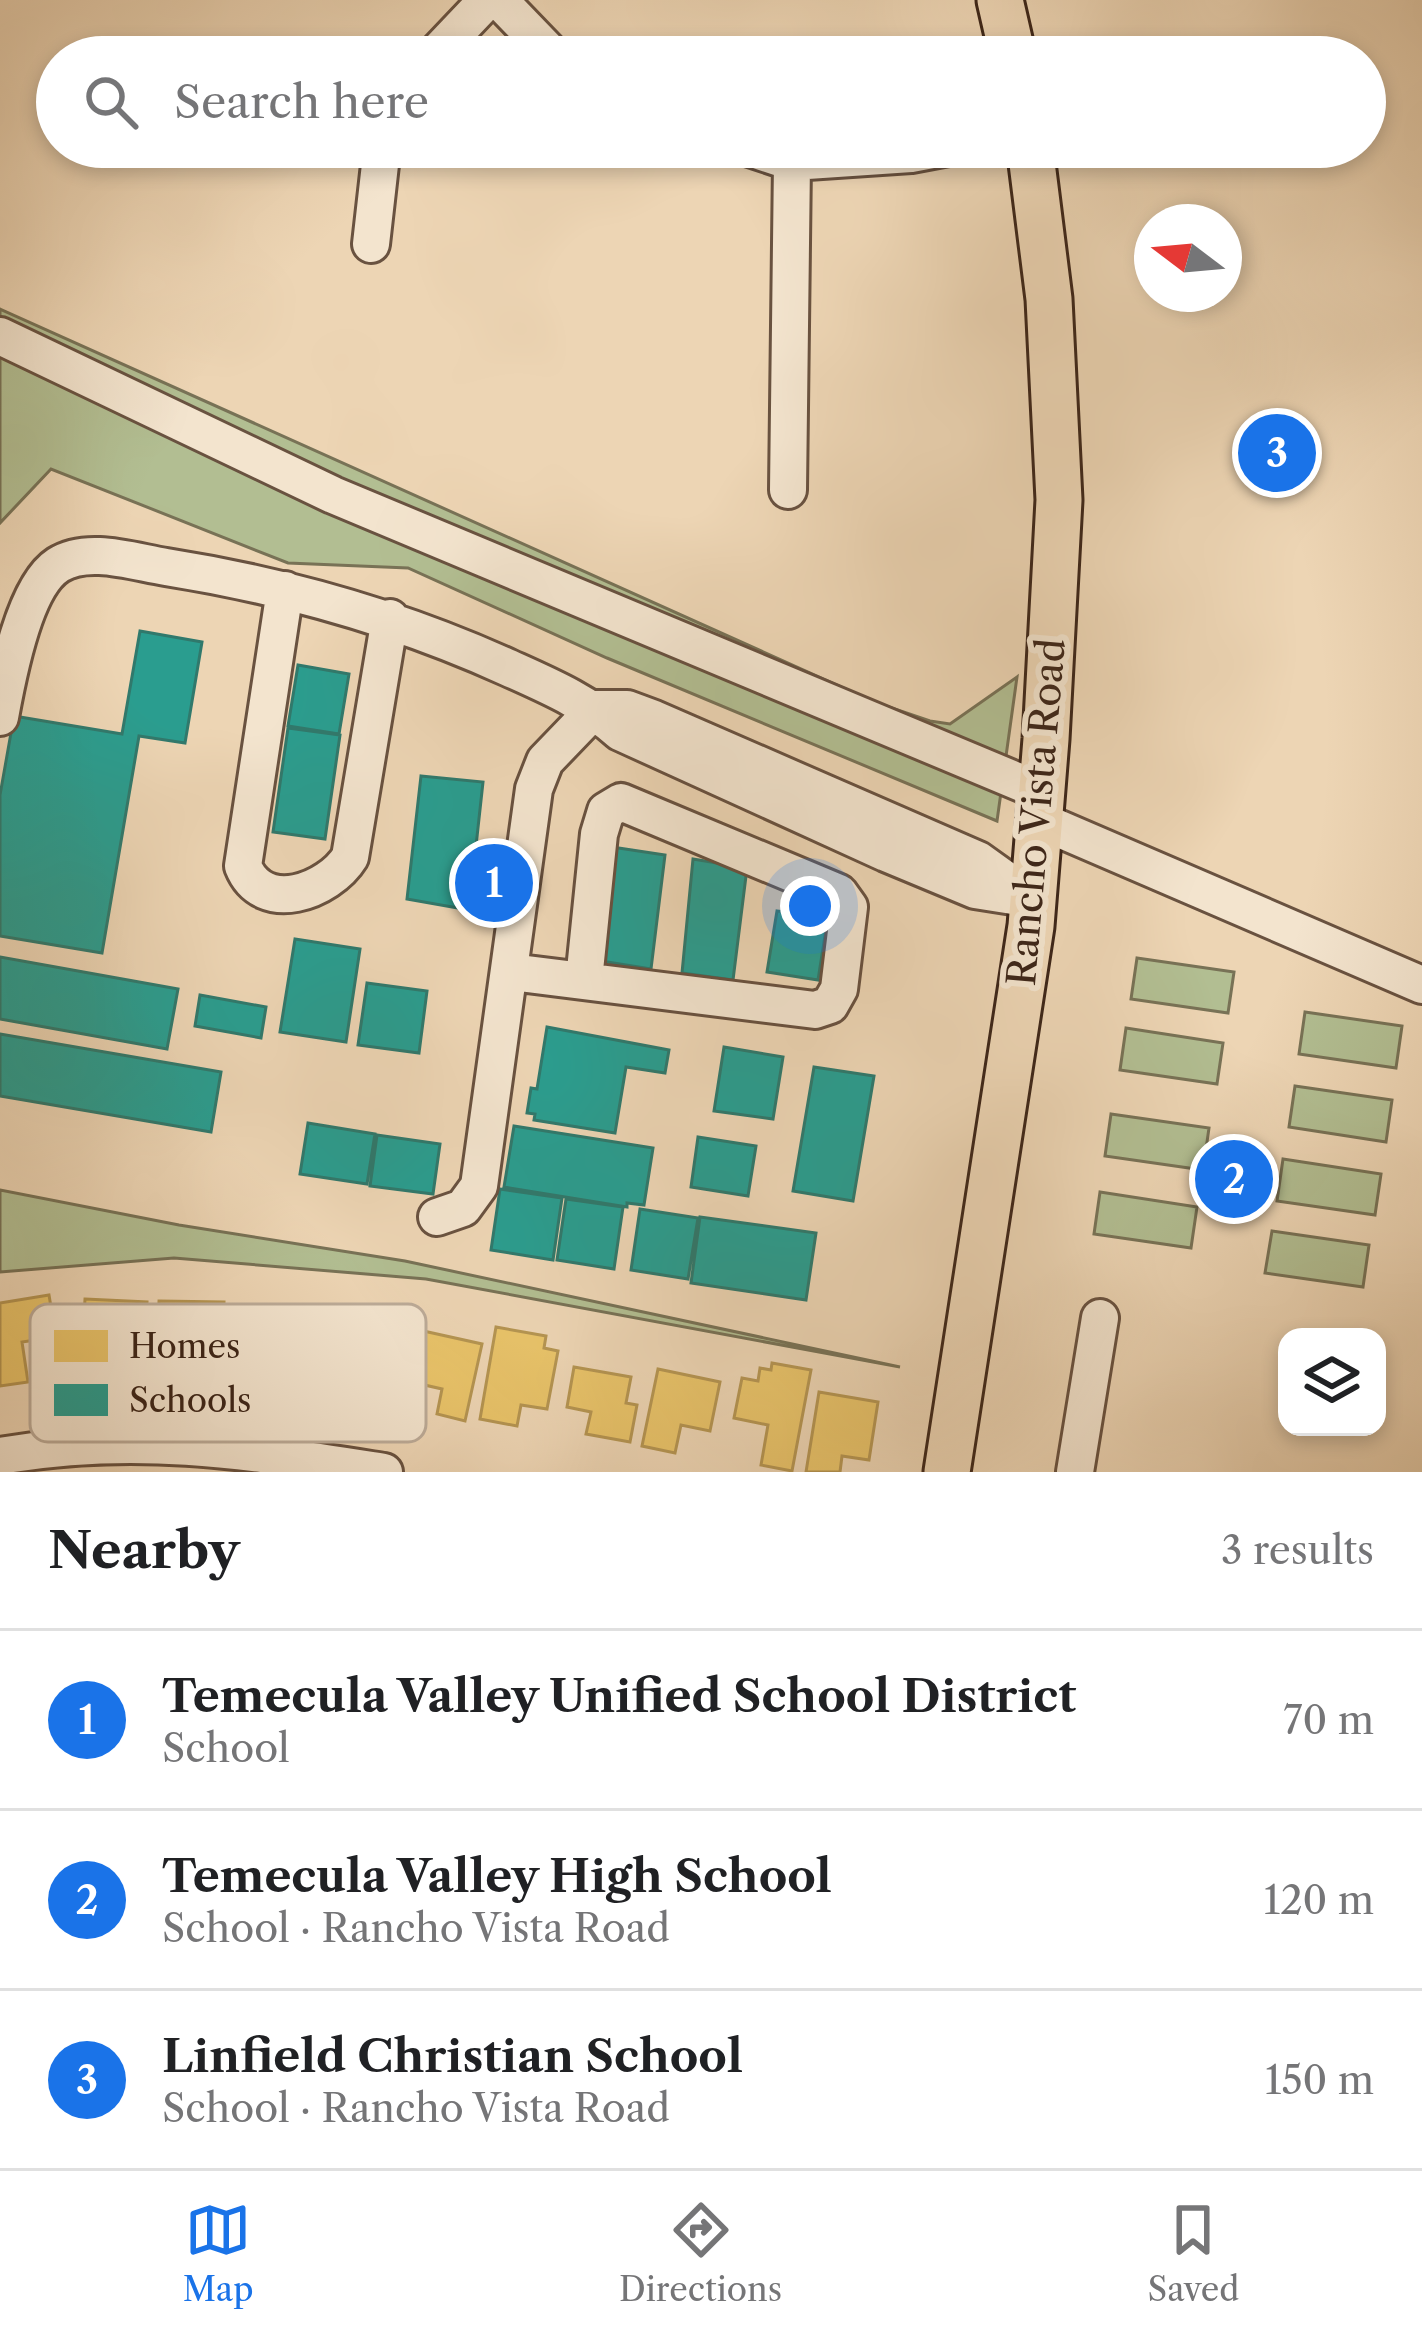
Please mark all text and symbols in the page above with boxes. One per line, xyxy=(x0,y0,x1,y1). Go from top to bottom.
search box xyxy=(36,36,1386,168)
icon: search xyxy=(78,69,144,135)
text: Search here xyxy=(174,74,429,130)
north arrow xyxy=(1134,204,1242,312)
pin: 3 xyxy=(1238,408,1316,498)
street label: Rancho Vista Road xyxy=(997,636,1075,988)
pin: 1 xyxy=(455,838,533,928)
your location xyxy=(780,876,840,936)
pin: 2 xyxy=(1195,1134,1273,1224)
legend xyxy=(30,1304,426,1442)
text: Homes xyxy=(129,1326,240,1367)
map controls xyxy=(1278,1328,1386,1436)
button: layers xyxy=(1278,1328,1386,1436)
text: Schools xyxy=(129,1380,251,1421)
text: Nearby xyxy=(48,1519,240,1581)
text: 3 results xyxy=(1221,1526,1374,1574)
text: Temecula Valley Unified School District xyxy=(162,1668,1076,1724)
text: 1 xyxy=(78,1696,96,1744)
text: 70 m xyxy=(1283,1696,1374,1744)
text: School xyxy=(162,1724,290,1772)
text: Temecula Valley High School xyxy=(162,1848,832,1904)
text: 2 xyxy=(75,1876,99,1924)
text: 120 m xyxy=(1264,1876,1374,1924)
text: School · Rancho Vista Road xyxy=(162,1904,670,1952)
text: Linfield Christian School xyxy=(162,2028,743,2084)
text: 3 xyxy=(76,2056,98,2104)
text: 150 m xyxy=(1265,2056,1374,2104)
text: School · Rancho Vista Road xyxy=(162,2084,670,2132)
tab: Map xyxy=(183,2197,254,2310)
tab: Directions xyxy=(619,2197,782,2310)
tab: Saved xyxy=(1148,2197,1239,2310)

